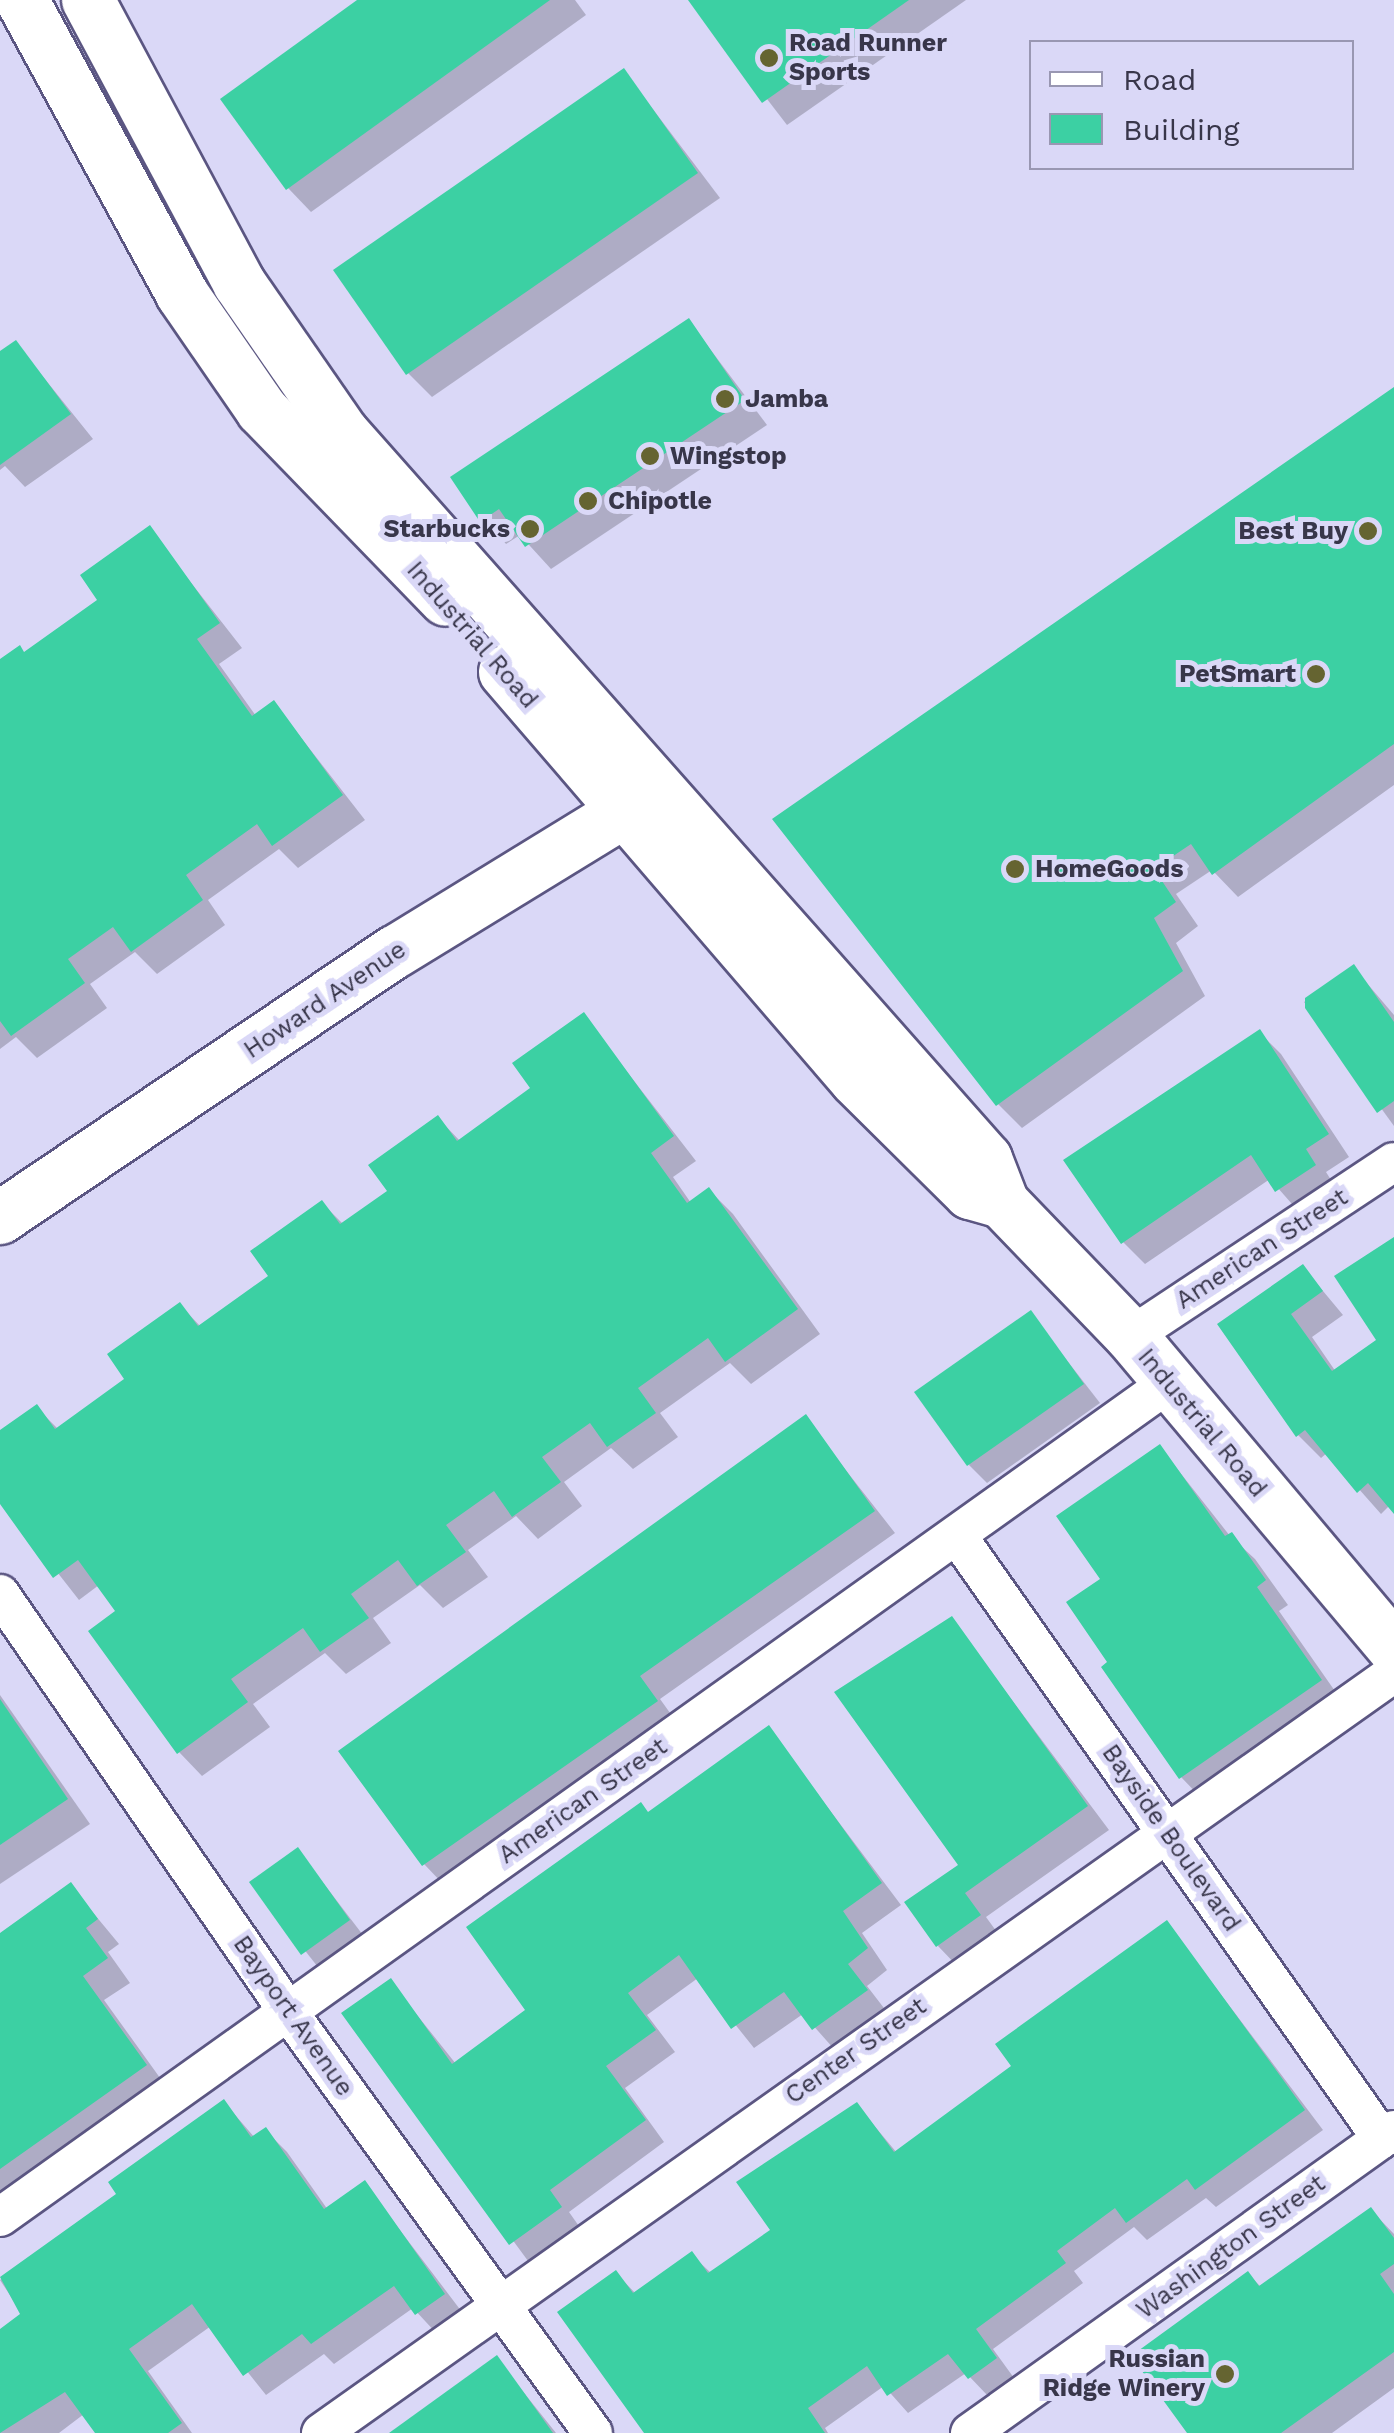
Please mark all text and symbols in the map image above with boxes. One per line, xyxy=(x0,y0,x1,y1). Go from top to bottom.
place label: Road Runner Sports xyxy=(789,29,947,88)
legend xyxy=(1029,40,1354,170)
marker: Road Runner Sports xyxy=(758,47,780,69)
text: Road xyxy=(1123,62,1196,97)
text: Building xyxy=(1123,112,1240,147)
place label: Jamba xyxy=(745,384,828,414)
marker: Jamba xyxy=(714,388,736,410)
place label: Wingstop xyxy=(670,441,787,471)
marker: Wingstop xyxy=(639,445,661,467)
place label: Chipotle xyxy=(608,486,712,516)
marker: Chipotle xyxy=(577,490,599,512)
place label: Starbucks xyxy=(383,514,510,544)
place label: Best Buy xyxy=(1238,516,1348,546)
marker: Starbucks xyxy=(519,518,541,540)
marker: Best Buy xyxy=(1357,520,1379,542)
street label: Industrial Road xyxy=(400,555,544,715)
place label: PetSmart xyxy=(1179,659,1296,689)
marker: PetSmart xyxy=(1305,663,1327,685)
place label: HomeGoods xyxy=(1035,854,1183,884)
marker: HomeGoods xyxy=(1004,858,1026,880)
street label: Howard Avenue xyxy=(238,934,412,1066)
street label: American Street xyxy=(1170,1182,1354,1316)
street label: Industrial Road xyxy=(1131,1342,1273,1504)
street label: American Street xyxy=(493,1732,673,1870)
street label: Bayside Boulevard xyxy=(1095,1739,1247,1937)
street label: Bayport Avenue xyxy=(226,1929,360,2103)
street label: Center Street xyxy=(780,1991,932,2111)
street label: Washington Street xyxy=(1131,2168,1331,2326)
place label: Russian Ridge Winery xyxy=(1042,2345,1205,2404)
marker: Russian Ridge Winery xyxy=(1214,2363,1236,2385)

